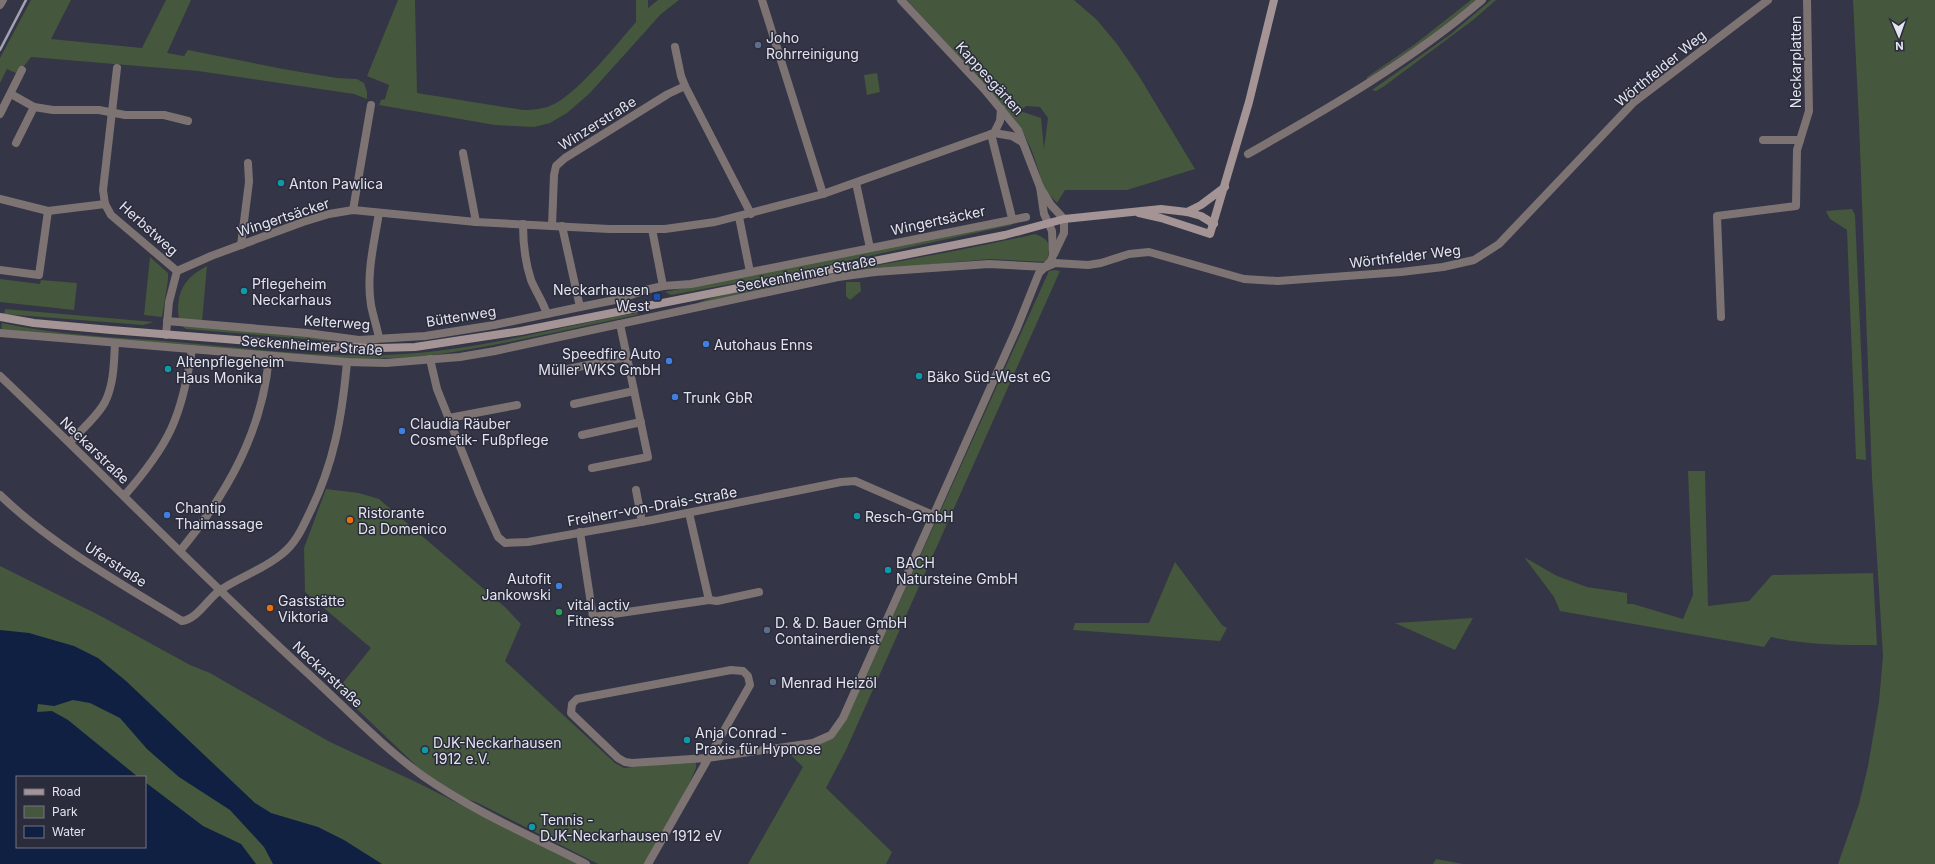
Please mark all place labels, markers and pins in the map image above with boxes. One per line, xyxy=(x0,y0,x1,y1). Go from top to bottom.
place label: Joho Rohrreinigung xyxy=(766,29,859,62)
marker: Joho Rohrreinigung xyxy=(753,40,763,50)
place label: Anton Pawlica xyxy=(289,175,383,192)
marker: Anton Pawlica xyxy=(276,178,286,188)
place label: Pflegeheim Neckarhaus xyxy=(252,275,332,308)
place label: Neckarhausen West xyxy=(553,281,649,314)
marker: Pflegeheim Neckarhaus xyxy=(239,286,249,296)
marker: Neckarhausen West xyxy=(652,292,662,302)
place label: Autohaus Enns xyxy=(714,336,813,353)
marker: Autohaus Enns xyxy=(701,339,711,349)
place label: Speedfire Auto Müller WKS GmbH xyxy=(538,345,661,378)
place label: Altenpflegeheim Haus Monika xyxy=(176,353,284,386)
marker: Speedfire Auto Müller WKS GmbH xyxy=(664,356,674,366)
marker: Altenpflegeheim Haus Monika xyxy=(163,364,173,374)
place label: Bäko Süd-West eG xyxy=(927,368,1051,385)
marker: Bäko Süd-West eG xyxy=(914,371,924,381)
place label: Trunk GbR xyxy=(683,389,753,406)
marker: Trunk GbR xyxy=(670,392,680,402)
place label: Claudia Räuber Cosmetik- Fußpflege xyxy=(410,415,549,448)
marker: Claudia Räuber Cosmetik- Fußpflege xyxy=(397,426,407,436)
place label: Chantip Thaimassage xyxy=(175,499,263,532)
place label: Ristorante Da Domenico xyxy=(358,504,447,537)
place label: Resch-GmbH xyxy=(865,508,954,525)
marker: Chantip Thaimassage xyxy=(162,510,172,520)
marker: Resch-GmbH xyxy=(852,511,862,521)
marker: Ristorante Da Domenico xyxy=(345,515,355,525)
place label: BACH Natursteine GmbH xyxy=(896,554,1018,587)
marker: BACH Natursteine GmbH xyxy=(883,565,893,575)
place label: Autofit Jankowski xyxy=(481,570,551,603)
marker: Autofit Jankowski xyxy=(554,581,564,591)
place label: Gaststätte Viktoria xyxy=(278,592,345,625)
place label: vital activ Fitness xyxy=(567,596,630,629)
marker: Gaststätte Viktoria xyxy=(265,603,275,613)
marker: vital activ Fitness xyxy=(554,607,564,617)
place label: D. & D. Bauer GmbH Containerdienst xyxy=(775,614,907,647)
marker: D. & D. Bauer GmbH Containerdienst xyxy=(762,625,772,635)
place label: Menrad Heizöl xyxy=(781,674,877,691)
marker: Menrad Heizöl xyxy=(768,677,778,687)
place label: Anja Conrad - Praxis für Hypnose xyxy=(695,724,821,757)
place label: DJK-Neckarhausen 1912 e.V. xyxy=(433,734,561,767)
marker: Anja Conrad - Praxis für Hypnose xyxy=(682,735,692,745)
marker: DJK-Neckarhausen 1912 e.V. xyxy=(420,745,430,755)
place label: Tennis - DJK-Neckarhausen 1912 eV xyxy=(540,811,722,844)
marker: Tennis - DJK-Neckarhausen 1912 eV xyxy=(527,822,537,832)

